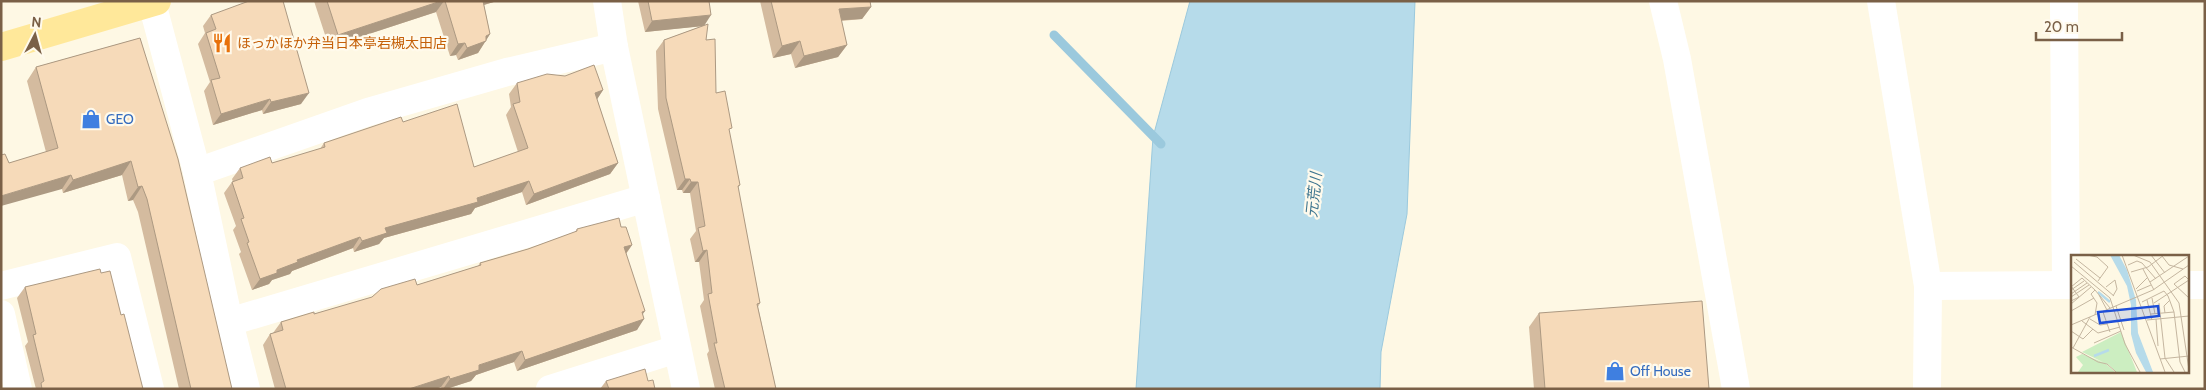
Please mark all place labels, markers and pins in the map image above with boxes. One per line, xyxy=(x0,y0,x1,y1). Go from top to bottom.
restaurant icon: ほっかほか弁当日本亭岩槻太田店 xyxy=(211,32,233,54)
place label: ほっかほか弁当日本亭岩槻太田店 xyxy=(237,34,447,52)
shop icon: GEO xyxy=(80,108,102,130)
place label: GEO xyxy=(106,110,134,128)
shop icon: Off House xyxy=(1604,360,1626,382)
place label: Off House xyxy=(1630,362,1691,380)

